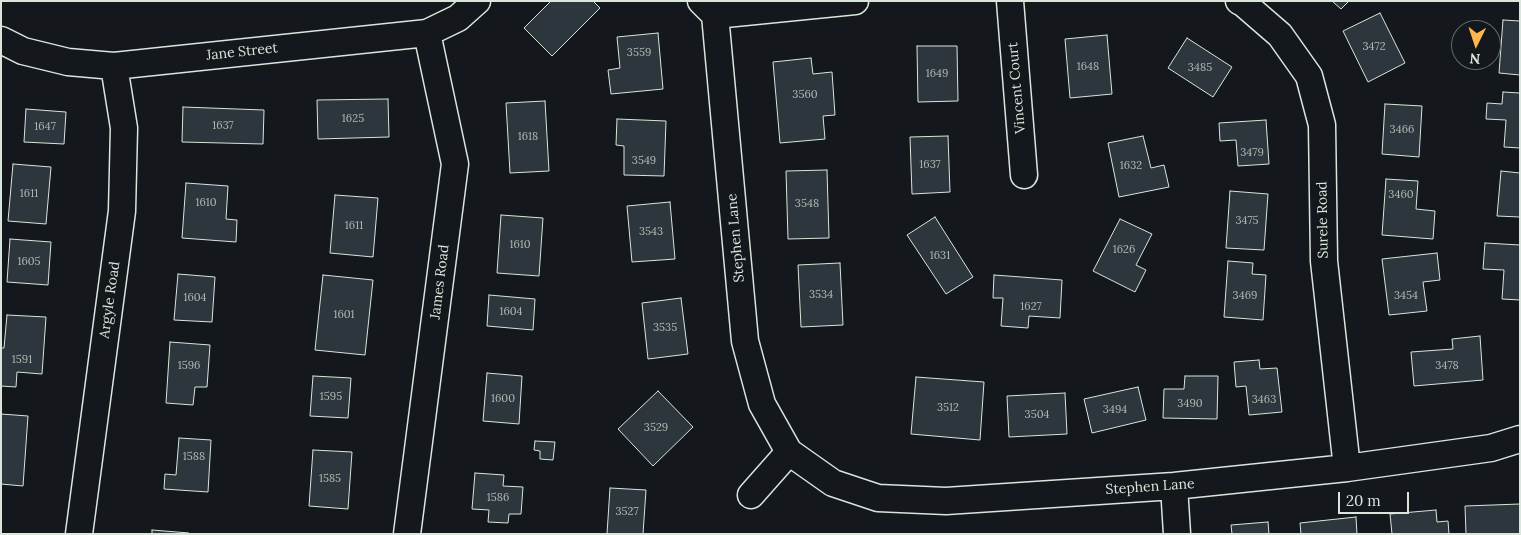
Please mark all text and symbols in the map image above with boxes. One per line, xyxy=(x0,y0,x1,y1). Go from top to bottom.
north arrow xyxy=(1451,20,1501,70)
street label: Jane Street xyxy=(205,40,279,64)
house number: 3472 xyxy=(1362,40,1386,54)
street label: Vincent Court xyxy=(1005,42,1029,134)
house number: 3559 xyxy=(627,46,651,60)
text: N xyxy=(1469,50,1481,68)
house number: 1648 xyxy=(1077,60,1099,74)
house number: 3485 xyxy=(1188,61,1212,75)
house number: 1649 xyxy=(926,67,948,81)
house number: 3560 xyxy=(792,88,818,102)
house number: 1625 xyxy=(342,112,364,126)
house number: 1637 xyxy=(212,119,234,133)
house number: 1647 xyxy=(34,120,56,134)
house number: 3466 xyxy=(1390,123,1414,137)
house number: 1618 xyxy=(518,130,538,144)
house number: 3479 xyxy=(1240,146,1264,160)
house number: 3549 xyxy=(632,154,656,168)
house number: 1637 xyxy=(919,158,941,172)
house number: 1632 xyxy=(1120,159,1142,173)
street label: Surele Road xyxy=(1314,181,1332,259)
house number: 1611 xyxy=(20,187,38,201)
house number: 3460 xyxy=(1388,188,1414,202)
street label: Stephen Lane xyxy=(724,193,748,283)
house number: 1610 xyxy=(195,196,217,210)
house number: 3548 xyxy=(795,197,819,211)
house number: 3475 xyxy=(1235,214,1259,228)
house number: 1611 xyxy=(345,219,363,233)
house number: 3543 xyxy=(639,225,663,239)
house number: 1610 xyxy=(509,238,531,252)
house number: 1626 xyxy=(1113,243,1135,257)
street label: James Road xyxy=(427,244,453,320)
house number: 1631 xyxy=(930,249,950,263)
house number: 1605 xyxy=(17,255,41,269)
street label: Argyle Road xyxy=(96,260,124,340)
house number: 3534 xyxy=(809,288,833,302)
house number: 3469 xyxy=(1233,289,1257,303)
house number: 3454 xyxy=(1394,289,1418,303)
house number: 1604 xyxy=(183,291,207,305)
house number: 1627 xyxy=(1020,300,1042,314)
house number: 1604 xyxy=(499,305,523,319)
house number: 1601 xyxy=(333,308,355,322)
house number: 3535 xyxy=(653,321,677,335)
house number: 1591 xyxy=(12,353,32,367)
house number: 1596 xyxy=(178,359,200,373)
house number: 3478 xyxy=(1435,359,1459,373)
house number: 1595 xyxy=(320,390,342,404)
house number: 1600 xyxy=(491,392,515,406)
house number: 3463 xyxy=(1252,393,1276,407)
house number: 3490 xyxy=(1177,397,1203,411)
house number: 3512 xyxy=(937,401,959,415)
house number: 3494 xyxy=(1103,403,1127,417)
house number: 3504 xyxy=(1025,408,1049,422)
house number: 3529 xyxy=(644,421,668,435)
house number: 1588 xyxy=(183,450,205,464)
house number: 1585 xyxy=(319,472,341,486)
street label: Stephen Lane xyxy=(1105,476,1195,498)
scale bar xyxy=(1341,482,1412,514)
house number: 1586 xyxy=(487,491,509,505)
text: 20 m xyxy=(1346,491,1381,510)
house number: 3527 xyxy=(615,505,639,519)

